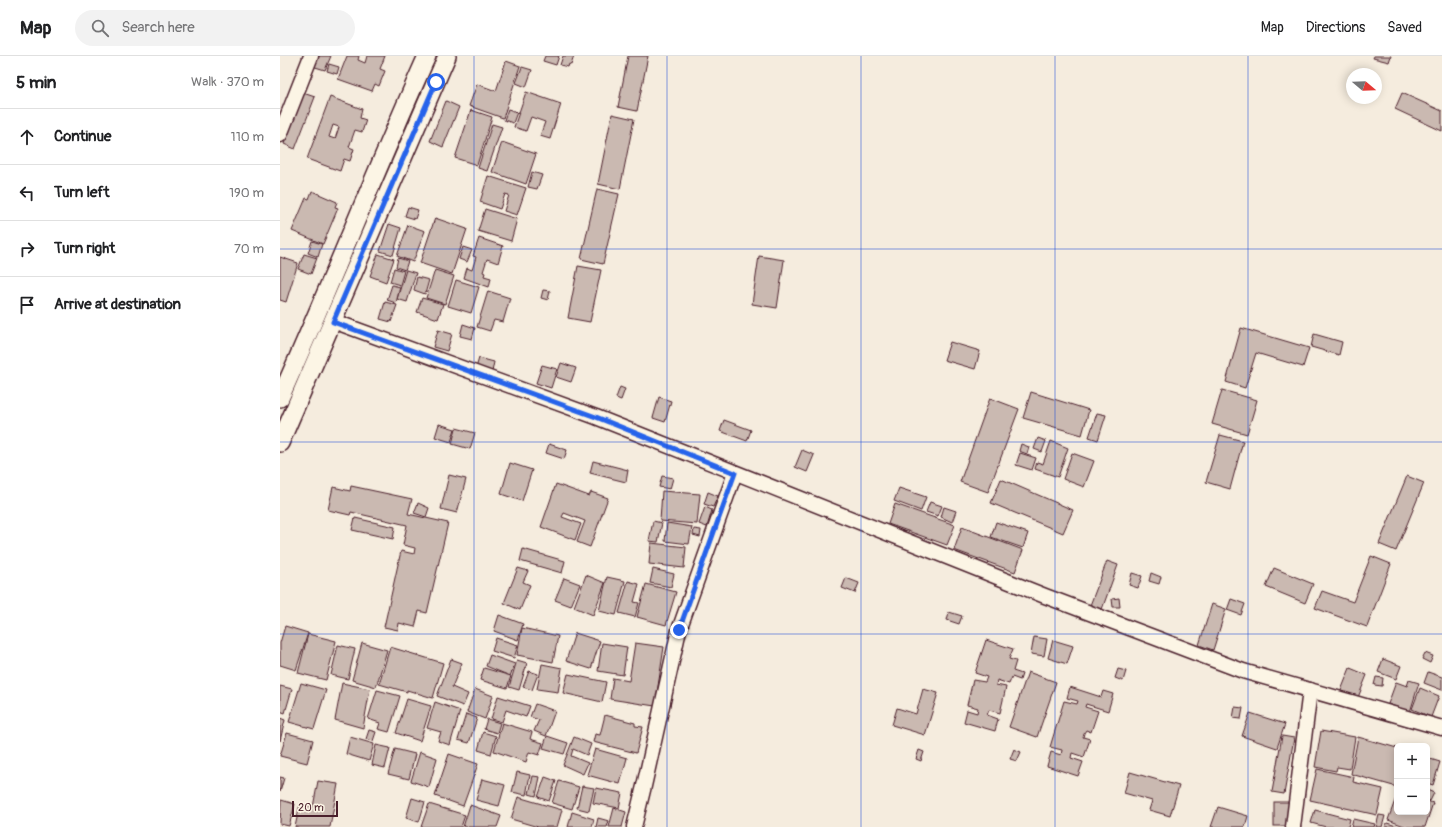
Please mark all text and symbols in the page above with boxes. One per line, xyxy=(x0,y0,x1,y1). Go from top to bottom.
search box xyxy=(75,10,355,46)
text: Map xyxy=(20,16,51,40)
icon: search xyxy=(89,17,111,39)
text: Search here xyxy=(121,18,195,37)
text: Map xyxy=(1261,19,1284,36)
text: Directions xyxy=(1306,19,1365,36)
text: Saved xyxy=(1387,19,1422,36)
north arrow xyxy=(1346,68,1382,104)
text: 5 min xyxy=(16,72,56,93)
route start xyxy=(427,73,445,91)
text: Walk · 370 m xyxy=(191,74,264,90)
icon: ahead xyxy=(16,126,38,148)
text: Continue xyxy=(54,127,112,146)
text: 110 m xyxy=(231,129,264,145)
icon: left xyxy=(16,182,38,204)
text: Turn left xyxy=(54,183,110,202)
text: 190 m xyxy=(229,185,264,201)
icon: right xyxy=(16,238,38,260)
text: Turn right xyxy=(54,239,115,258)
text: 70 m xyxy=(234,241,264,257)
icon: arrive xyxy=(16,294,38,316)
text: Arrive at destination xyxy=(54,295,181,314)
route end xyxy=(670,621,688,639)
map controls xyxy=(1394,743,1430,815)
button: + xyxy=(1394,743,1430,779)
button: − xyxy=(1394,779,1430,815)
scale bar xyxy=(292,799,338,818)
text: 20 m xyxy=(298,801,324,814)

